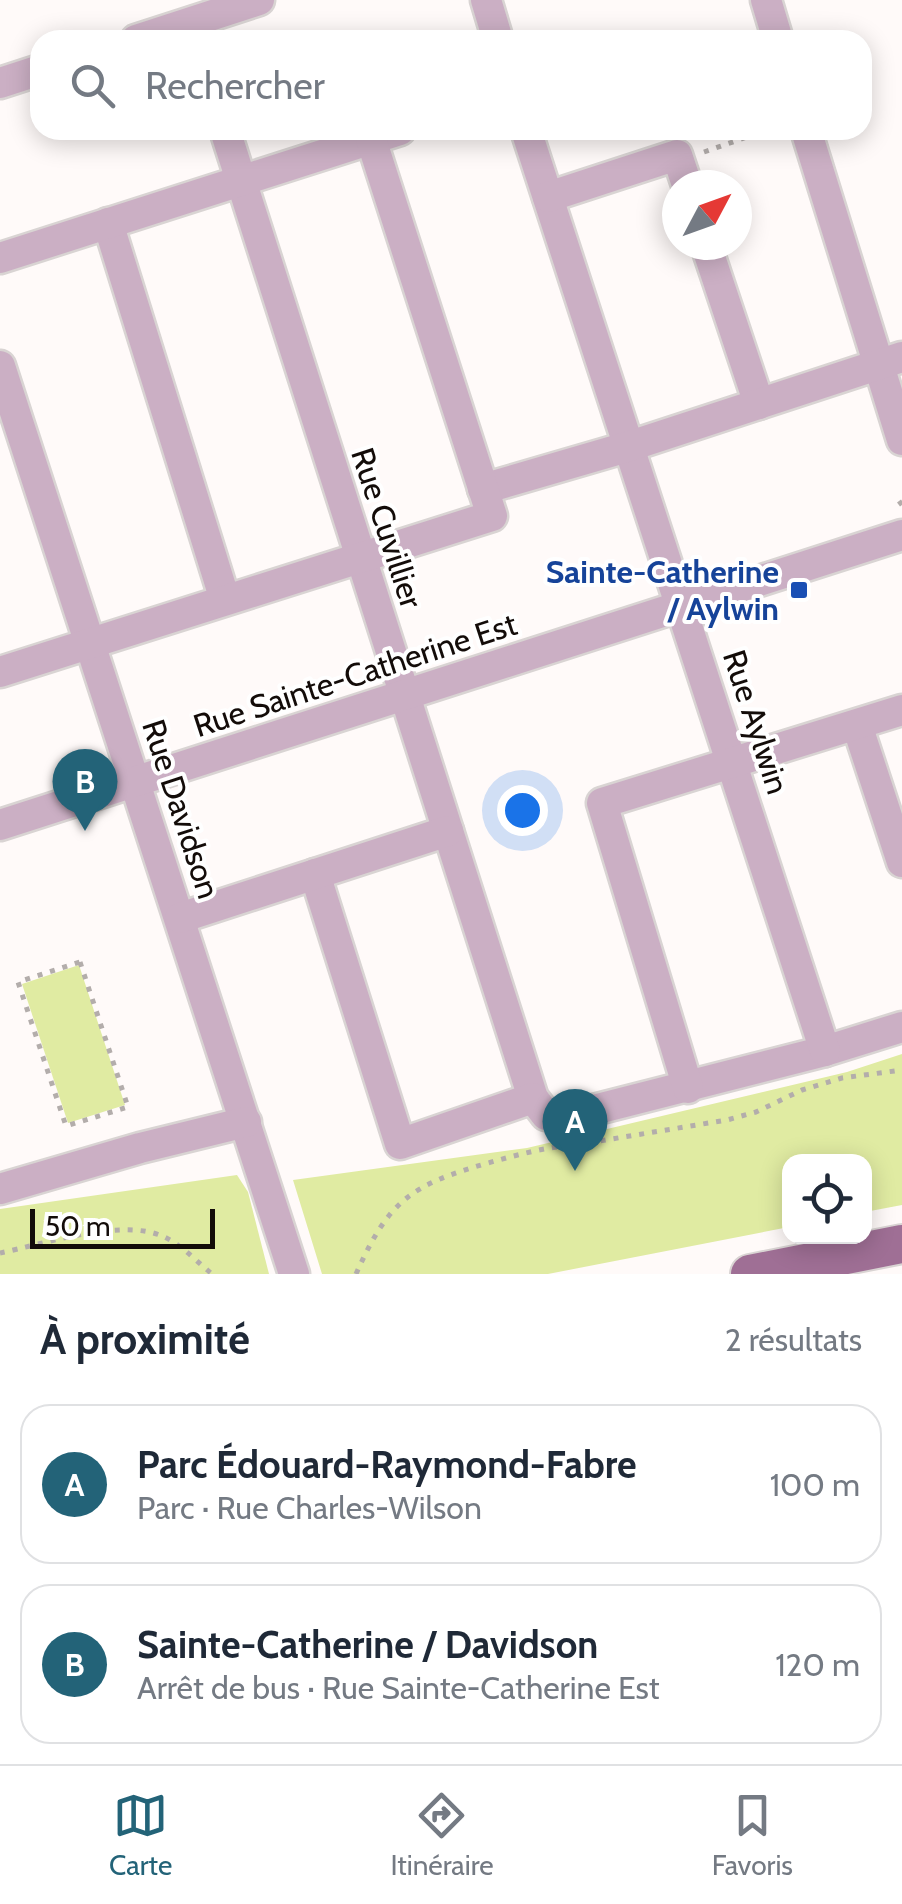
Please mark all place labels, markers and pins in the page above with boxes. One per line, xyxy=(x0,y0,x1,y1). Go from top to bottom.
place label: Sainte-Catherine / Aylwin xyxy=(546,552,779,628)
marker: Sainte-Catherine / Aylwin xyxy=(788,579,810,601)
pin: B xyxy=(52,748,118,831)
pin: A xyxy=(542,1088,608,1171)

